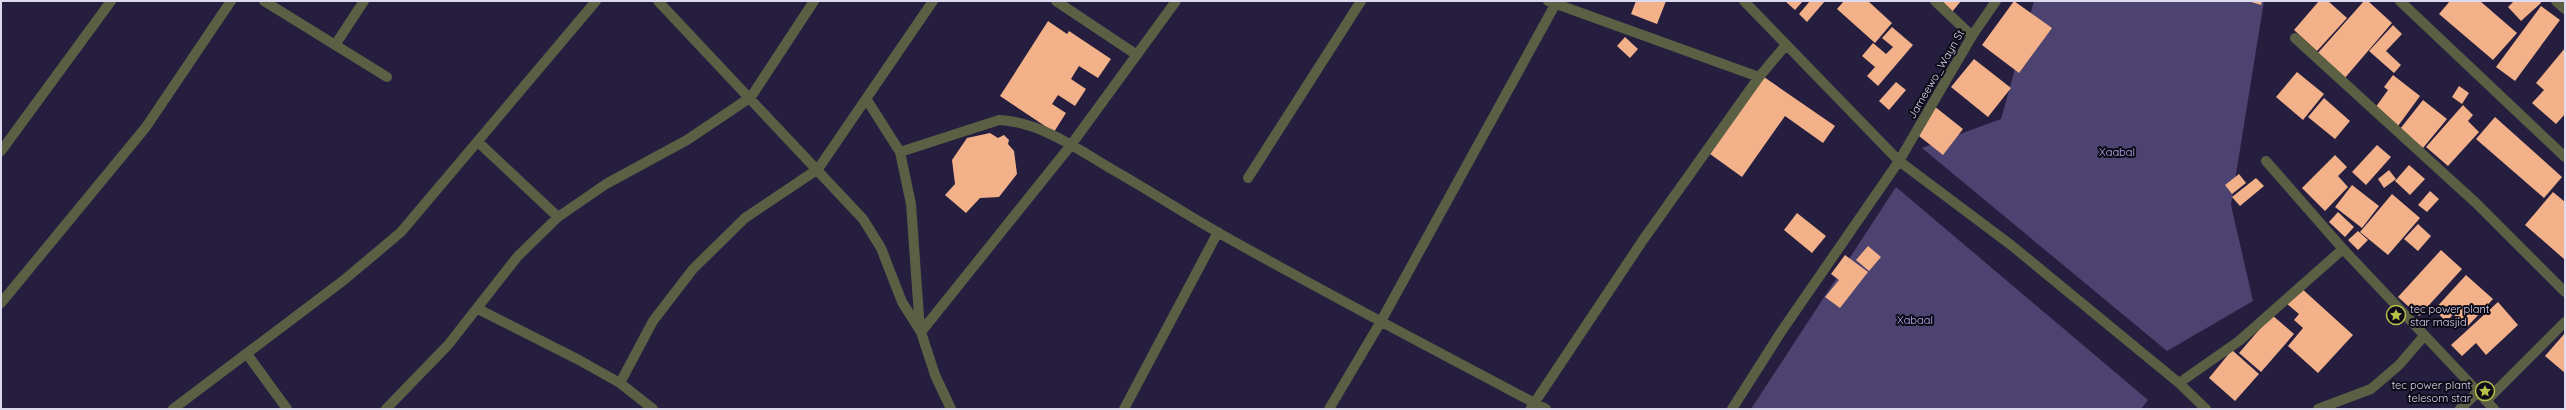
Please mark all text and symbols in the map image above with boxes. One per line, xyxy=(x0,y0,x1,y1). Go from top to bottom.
street label: Jameewo_Wayn St xyxy=(1905,27,1967,121)
park label: Xaabal xyxy=(2099,145,2135,159)
place label: tec power plant star masjid xyxy=(2410,302,2490,329)
place icon: tec power plant star masjid xyxy=(2385,304,2407,326)
park label: Xabaal xyxy=(1897,313,1933,327)
place label: tec power plant telesom star xyxy=(2391,378,2472,405)
place icon: tec power plant telesom star xyxy=(2474,380,2496,402)

